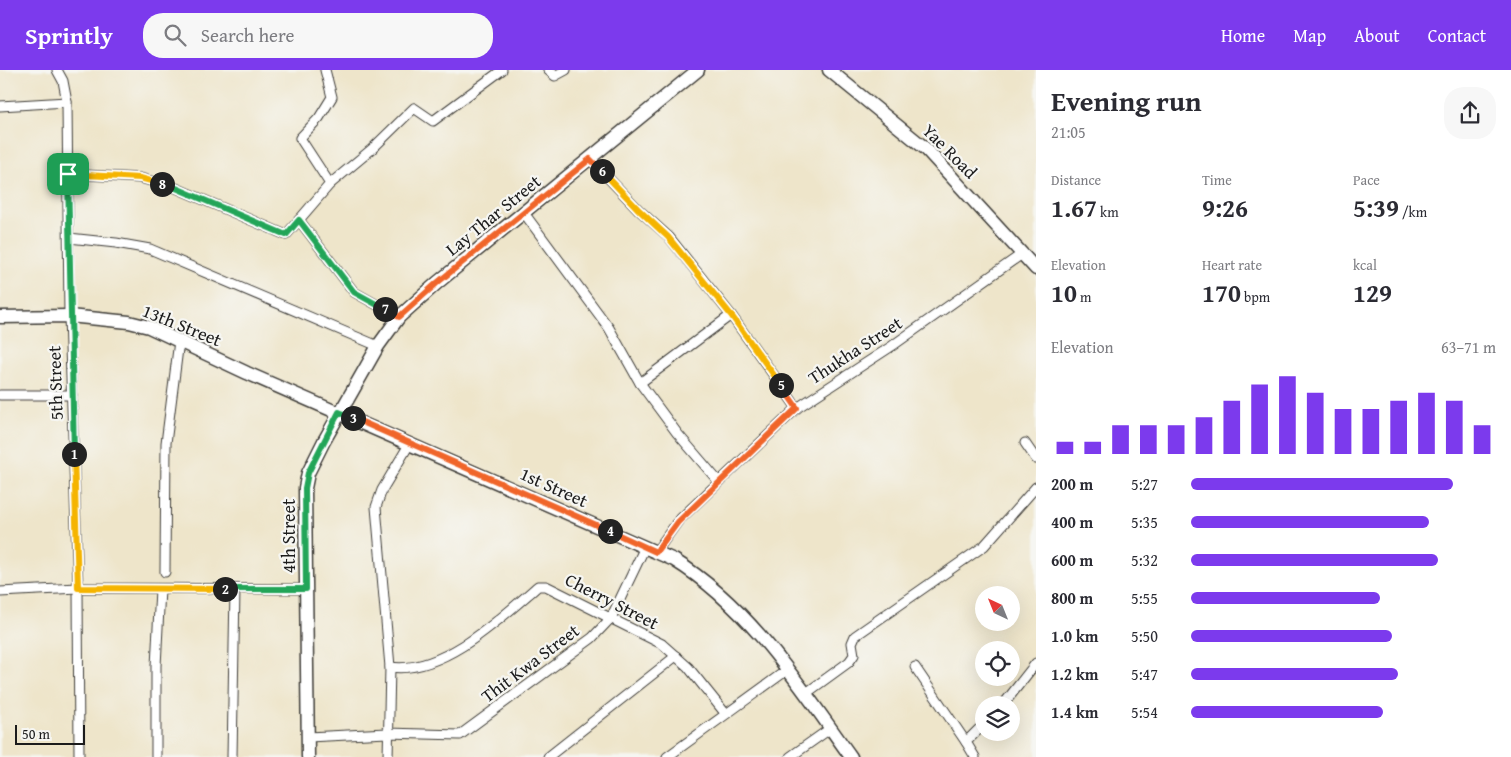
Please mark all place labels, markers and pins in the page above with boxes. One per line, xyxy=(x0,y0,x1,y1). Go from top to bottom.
pin xyxy=(47,153,89,195)
pin: 6 xyxy=(590,158,614,184)
pin: 8 xyxy=(150,172,174,196)
pin: 7 xyxy=(372,296,398,322)
pin: 5 xyxy=(768,372,794,398)
pin: 3 xyxy=(340,406,366,430)
pin: 1 xyxy=(62,442,86,466)
pin: 4 xyxy=(598,518,622,544)
pin: 2 xyxy=(212,576,238,602)

